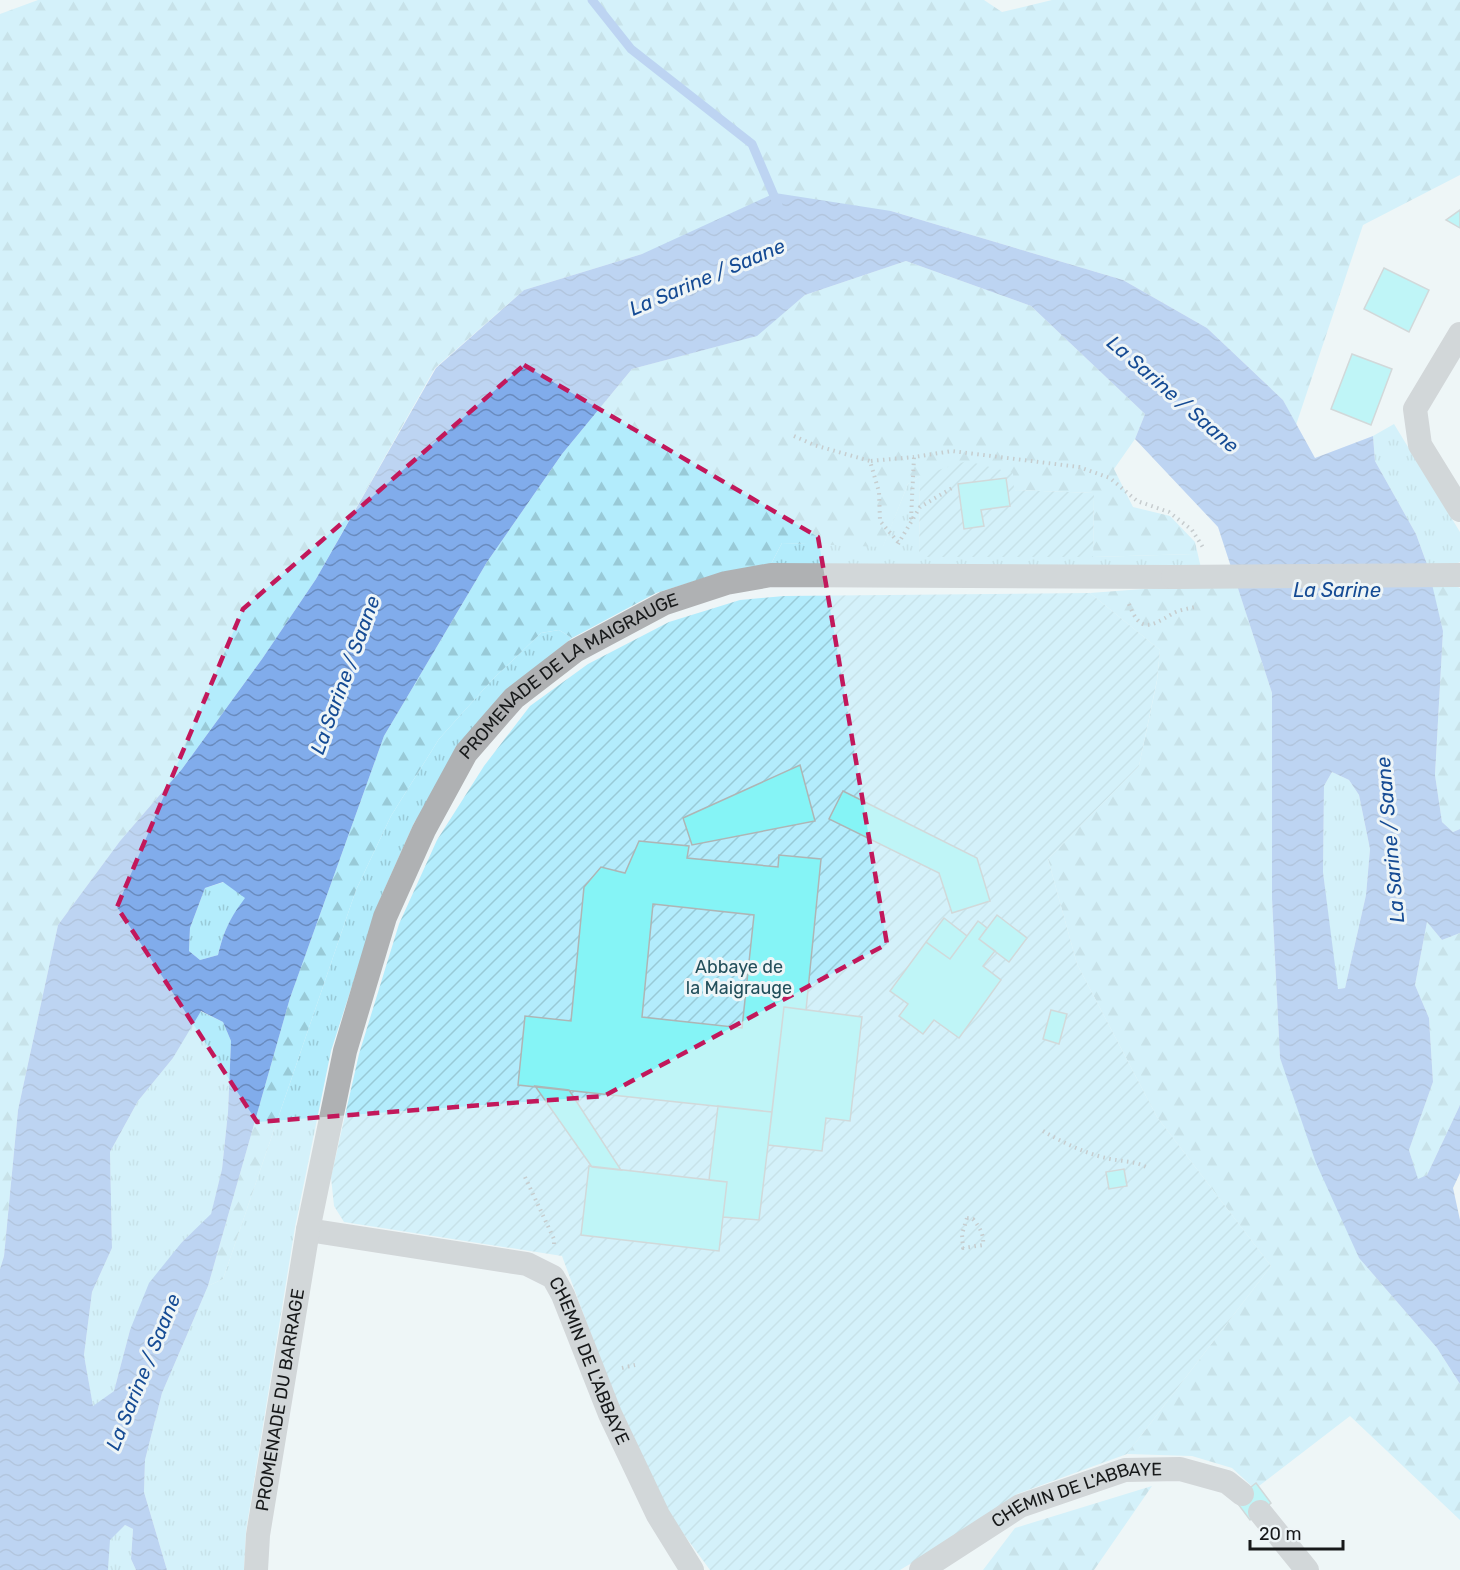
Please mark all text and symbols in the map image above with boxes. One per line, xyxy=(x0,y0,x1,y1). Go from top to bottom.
water label: La Sarine / Saane xyxy=(626,233,788,321)
water label: La Sarine / Saane xyxy=(1102,330,1244,458)
water label: La Sarine xyxy=(1293,578,1381,602)
street label: PROMENADE DE LA MAIGRAUGE xyxy=(455,588,681,764)
water label: La Sarine / Saane xyxy=(305,593,385,757)
water label: La Sarine / Saane xyxy=(1371,756,1409,924)
park label: Abbaye de la Maigrauge xyxy=(686,956,792,999)
street label: CHEMIN DE L'ABBAYE xyxy=(544,1273,634,1448)
street label: PROMENADE DU BARRAGE xyxy=(251,1287,309,1513)
water label: La Sarine / Saane xyxy=(101,1290,185,1454)
street label: CHEMIN DE L'ABBAYE xyxy=(987,1458,1162,1533)
scale bar xyxy=(1250,1513,1343,1551)
text: 20 m xyxy=(1259,1523,1301,1545)

